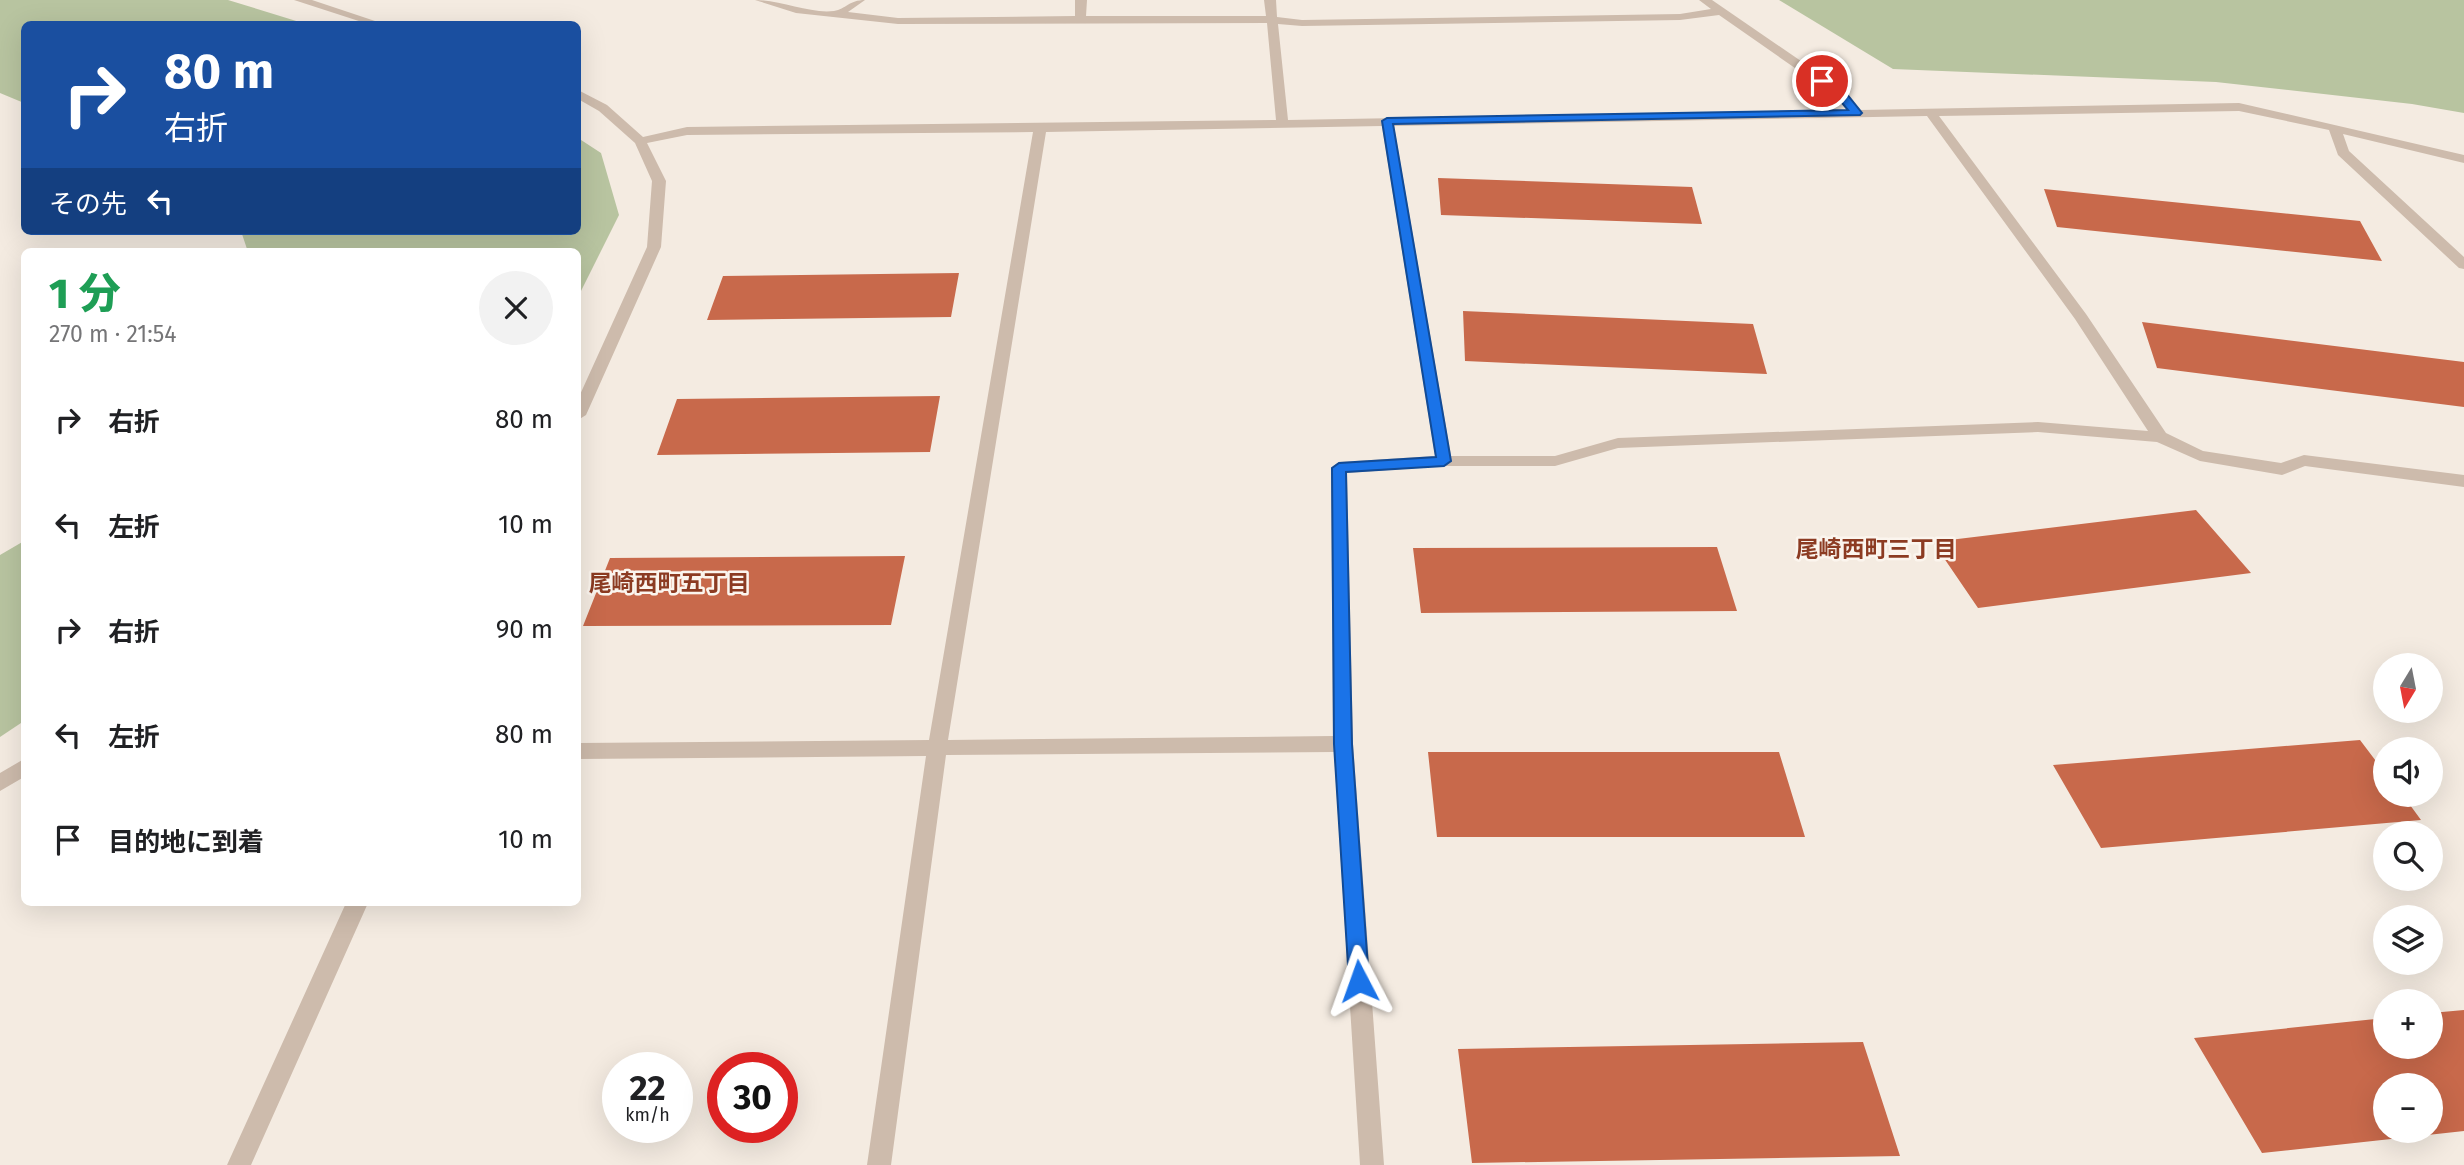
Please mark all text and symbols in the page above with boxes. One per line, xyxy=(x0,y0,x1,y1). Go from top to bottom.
text: 80 m xyxy=(164,42,274,101)
icon: right xyxy=(49,49,140,140)
pin xyxy=(1792,51,1852,111)
icon: arrive xyxy=(1803,62,1841,100)
text: 右折 xyxy=(164,109,228,147)
icon: left xyxy=(141,182,179,220)
text: その先 xyxy=(49,189,127,220)
text: 1 分 xyxy=(49,269,120,319)
button: close xyxy=(479,271,553,345)
text: 270 m · 21:54 xyxy=(49,320,177,348)
icon: right xyxy=(49,401,87,439)
text: 80 m xyxy=(495,404,553,435)
text: 右折 xyxy=(108,407,160,438)
icon: left xyxy=(49,506,87,544)
text: 10 m xyxy=(498,509,553,540)
text: 左折 xyxy=(108,512,160,543)
district label: 尾崎西町三丁目 xyxy=(1796,535,1957,563)
district label: 尾崎西町五丁目 xyxy=(589,569,750,597)
icon: right xyxy=(49,611,87,649)
text: 90 m xyxy=(496,614,553,645)
text: 右折 xyxy=(108,617,160,648)
north arrow xyxy=(2373,653,2443,723)
map controls xyxy=(2373,653,2443,1143)
icon: left xyxy=(49,716,87,754)
text: 80 m xyxy=(495,719,553,750)
text: 左折 xyxy=(108,722,160,753)
button: sound xyxy=(2373,737,2443,807)
icon: arrive xyxy=(49,821,87,859)
button: search xyxy=(2373,821,2443,891)
text: 10 m xyxy=(498,824,553,855)
text: 目的地に到着 xyxy=(108,827,264,858)
button: layers xyxy=(2373,905,2443,975)
position arrow xyxy=(1322,944,1396,1018)
button: + xyxy=(2373,989,2443,1059)
speed limit sign: 30 xyxy=(707,1052,798,1143)
text: 22 xyxy=(629,1067,666,1109)
button: − xyxy=(2373,1073,2443,1143)
text: km/h xyxy=(625,1104,670,1126)

